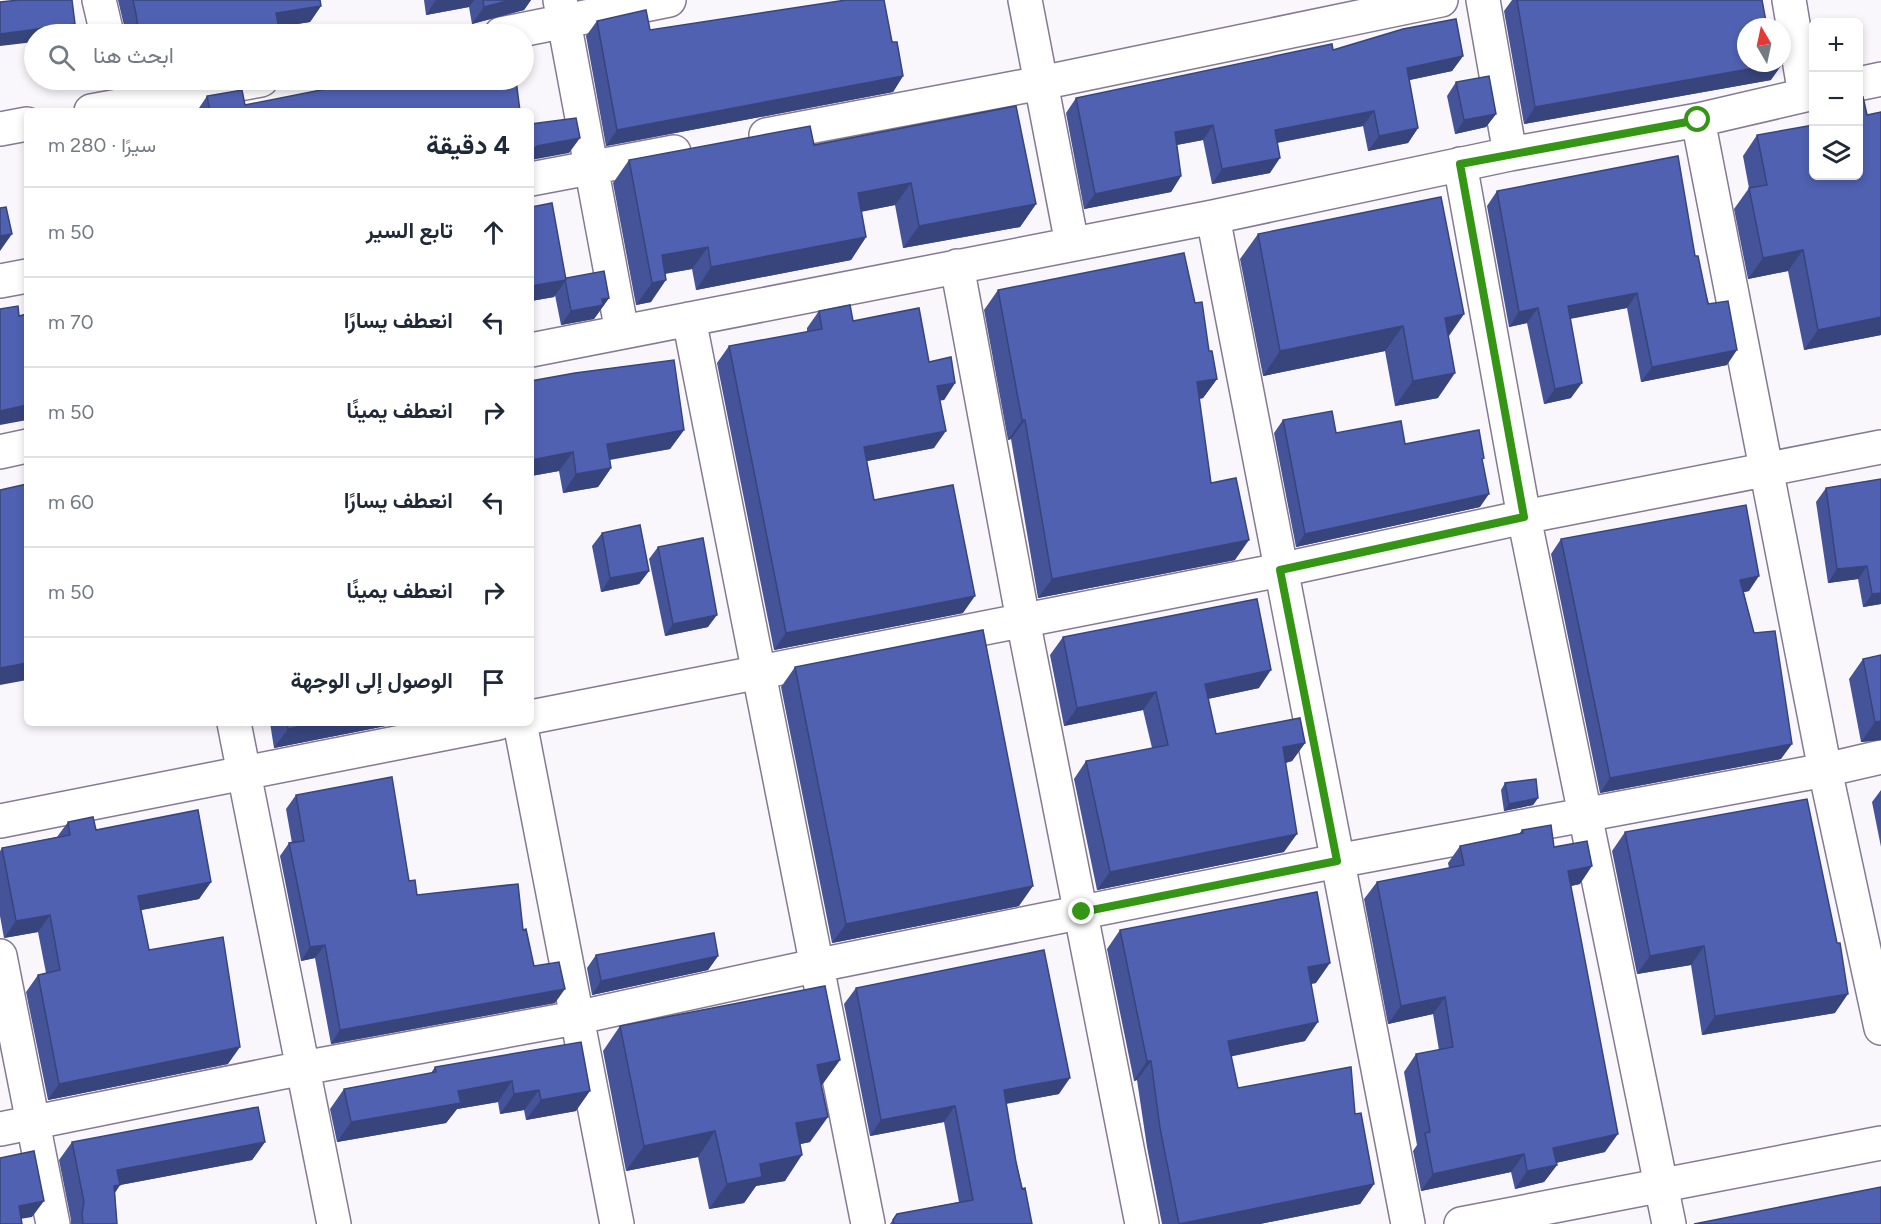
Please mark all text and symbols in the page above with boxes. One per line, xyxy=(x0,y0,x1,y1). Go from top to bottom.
north arrow xyxy=(1737,18,1791,72)
map controls xyxy=(1809,18,1863,180)
button: + xyxy=(1809,18,1863,72)
search box xyxy=(24,24,534,90)
icon: search xyxy=(45,41,78,74)
text: ابحث هنا xyxy=(93,42,174,69)
button: − xyxy=(1809,72,1863,126)
route start xyxy=(1684,106,1710,132)
button: layers xyxy=(1809,126,1863,180)
text: 4 دقيقة xyxy=(426,129,510,161)
text: سيرًا · 280 m xyxy=(48,133,156,157)
icon: ahead xyxy=(477,216,510,249)
text: تابع السير xyxy=(366,217,453,244)
text: 50 m xyxy=(48,220,94,244)
icon: left xyxy=(477,306,510,339)
text: انعطف يسارًا xyxy=(344,307,453,334)
text: 70 m xyxy=(48,310,94,334)
icon: right xyxy=(477,396,510,429)
text: انعطف يمينًا xyxy=(346,397,453,424)
text: 50 m xyxy=(48,400,94,424)
icon: left xyxy=(477,486,510,519)
text: انعطف يسارًا xyxy=(344,487,453,514)
text: 60 m xyxy=(48,490,94,514)
icon: right xyxy=(477,576,510,609)
text: انعطف يمينًا xyxy=(346,577,453,604)
text: 50 m xyxy=(48,580,94,604)
icon: arrive xyxy=(477,666,510,699)
text: الوصول إلى الوجهة xyxy=(290,667,453,694)
route end xyxy=(1068,898,1094,924)

